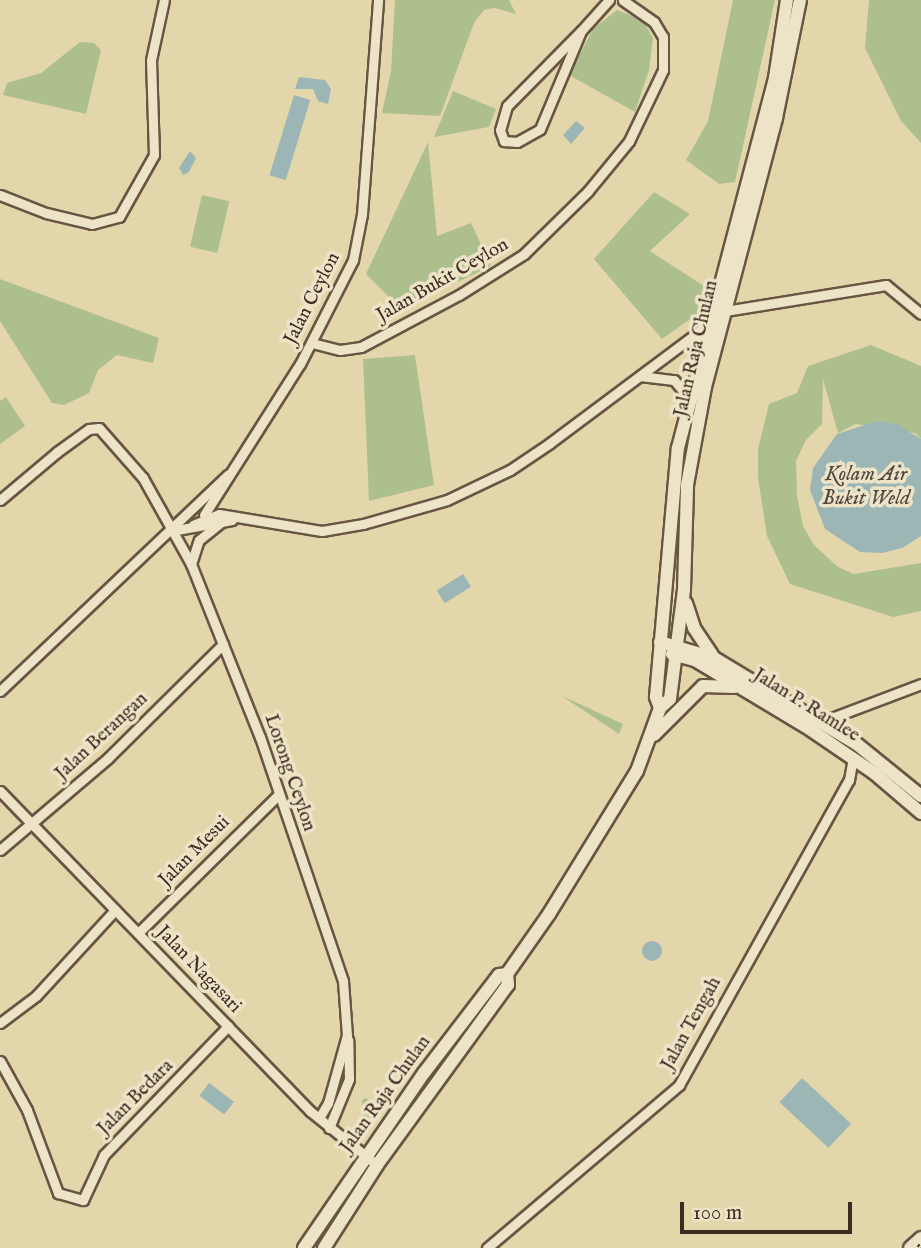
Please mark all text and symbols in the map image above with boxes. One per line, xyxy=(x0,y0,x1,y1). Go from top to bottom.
street label: Jalan Bukit Ceylon xyxy=(373,234,513,328)
street label: Jalan Ceylon xyxy=(280,249,346,349)
street label: Jalan Raja Chulan xyxy=(670,278,724,420)
water label: Kolam Air Bukit Weld xyxy=(822,462,910,512)
street label: Jalan P. Ramlee xyxy=(749,664,863,748)
street label: Jalan Berangan xyxy=(51,688,153,786)
street label: Lorong Ceylon xyxy=(258,711,320,835)
street label: Jalan Mesui xyxy=(155,812,235,892)
street label: Jalan Nagasari xyxy=(151,922,245,1018)
street label: Jalan Tengah xyxy=(657,974,727,1074)
street label: Jalan Raja Chulan xyxy=(336,1032,436,1158)
street label: Jalan Bedara xyxy=(93,1055,179,1141)
scale bar xyxy=(683,1188,855,1232)
text: 100 m xyxy=(693,1200,742,1227)

